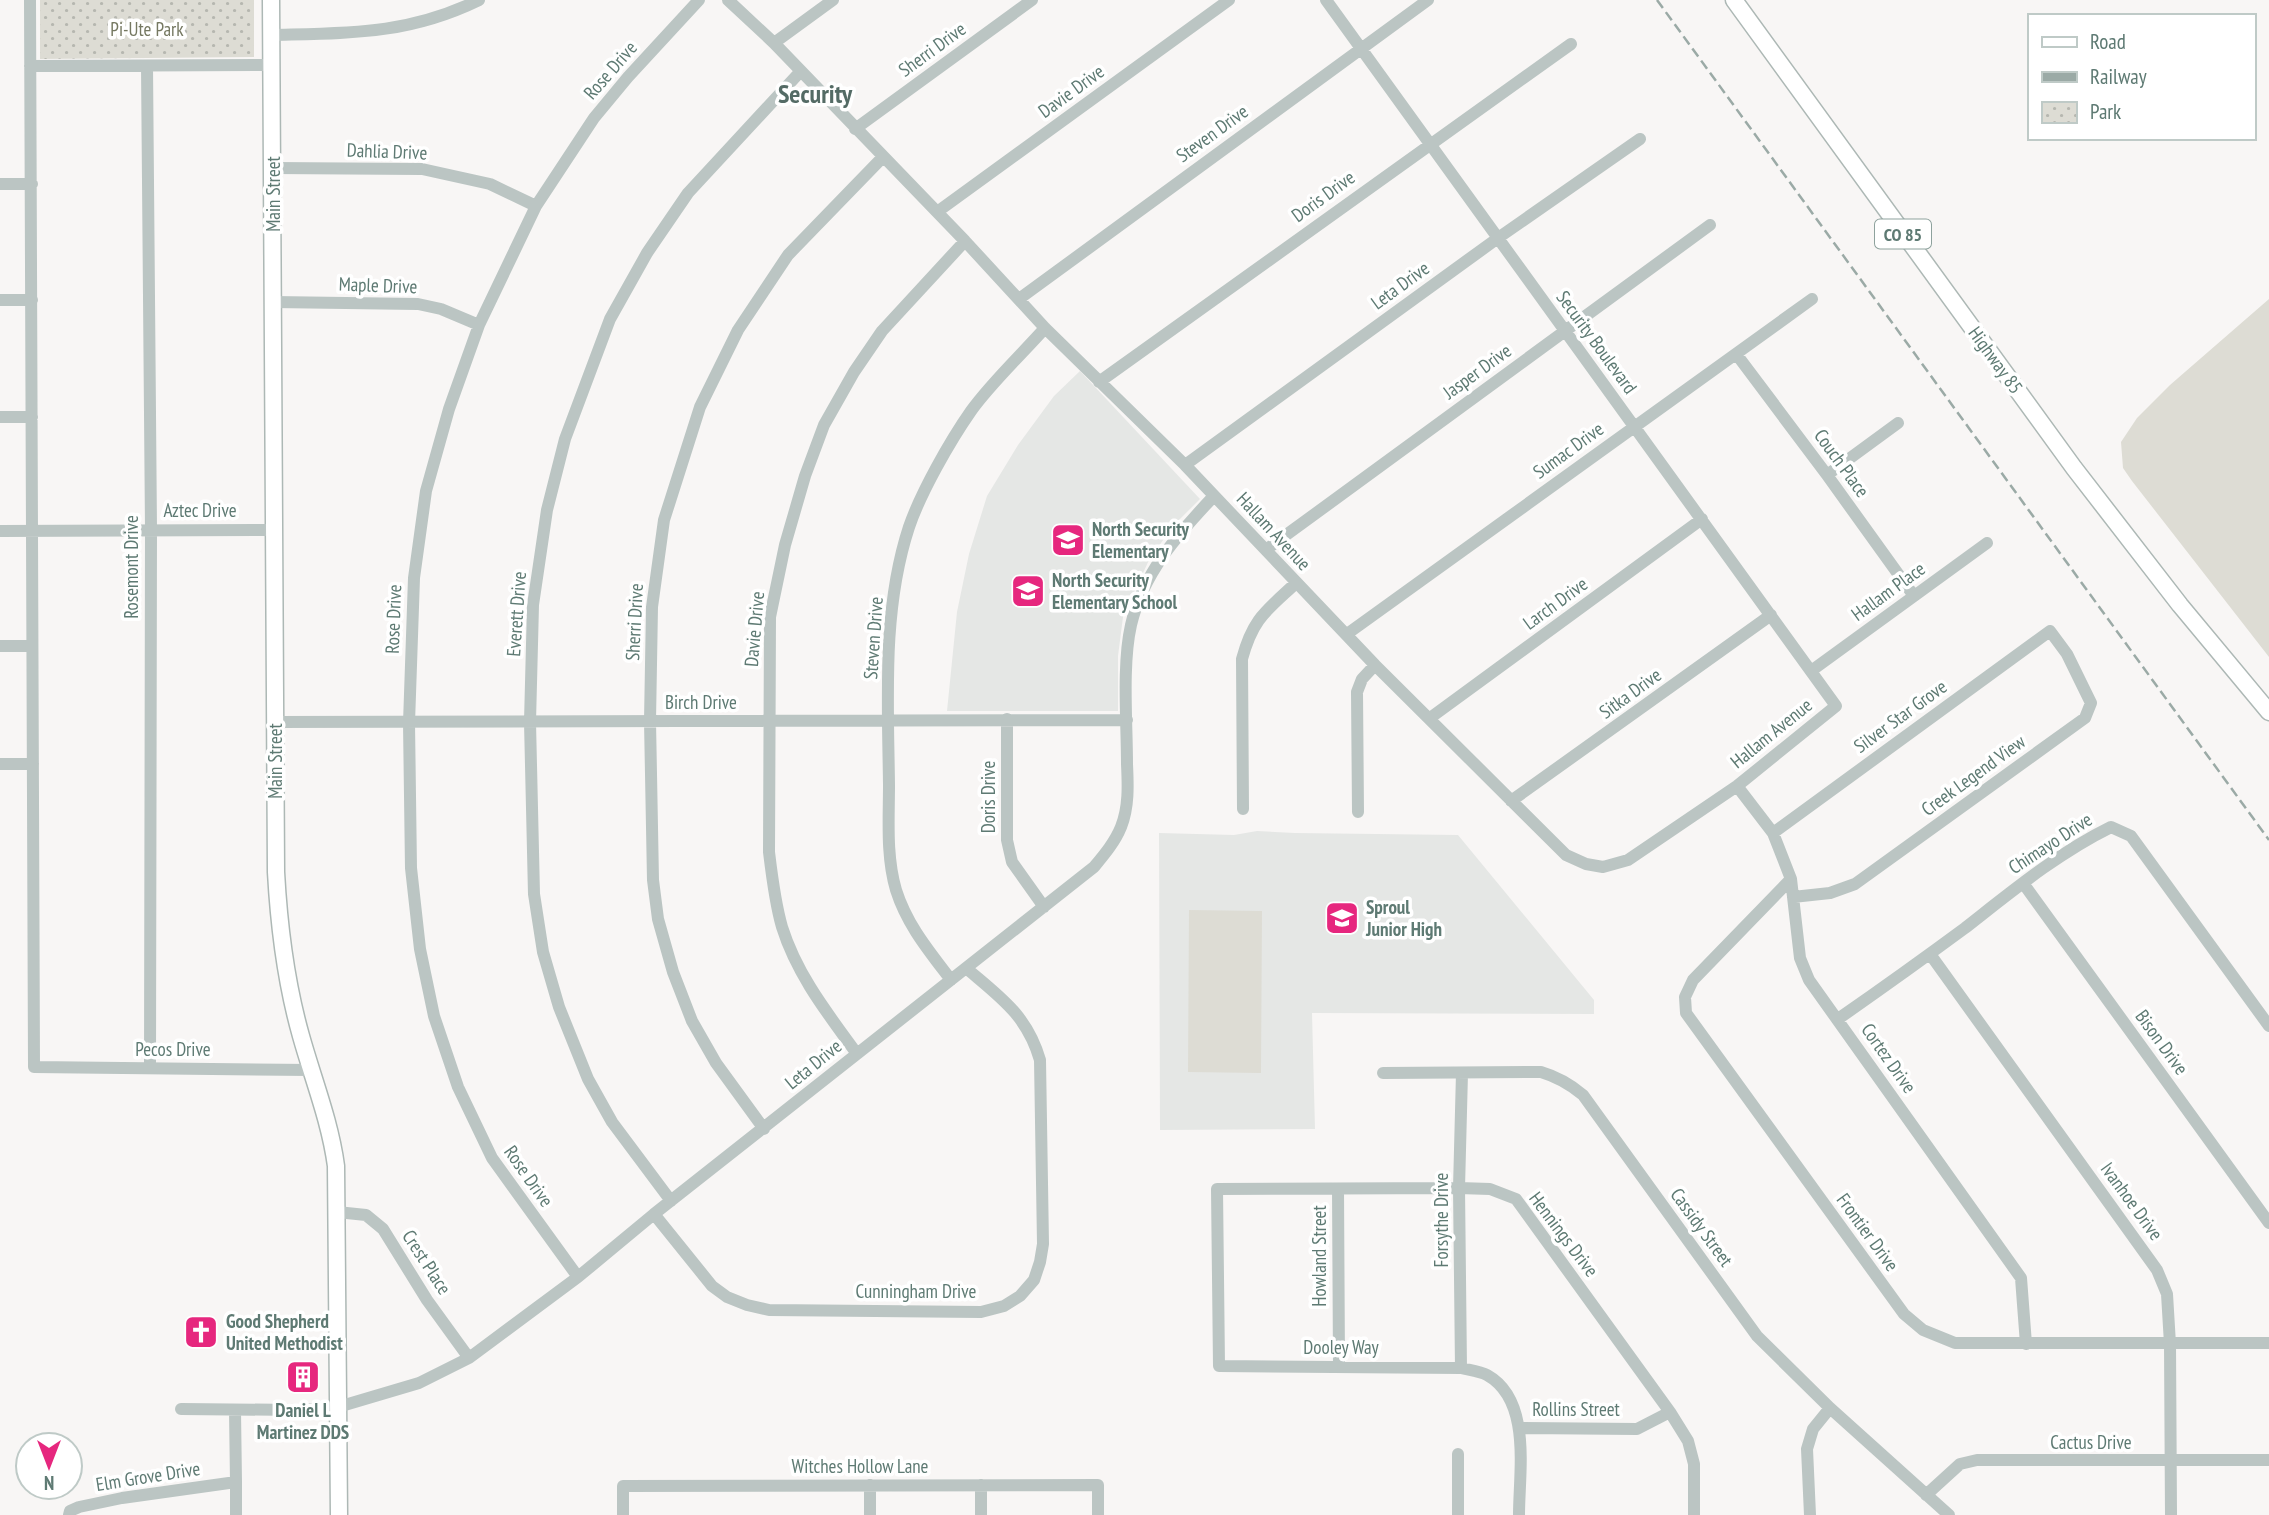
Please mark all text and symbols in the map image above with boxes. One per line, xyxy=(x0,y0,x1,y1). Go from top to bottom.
legend xyxy=(2028,14,2255,140)
street label: Sherri Drive xyxy=(894,16,970,81)
park label: Pi-Ute Park xyxy=(110,17,184,41)
text: Road xyxy=(2090,28,2126,55)
street label: Rose Drive xyxy=(578,36,642,104)
street label: Davie Drive xyxy=(1033,59,1109,123)
text: Railway xyxy=(2090,63,2147,90)
district label: Security xyxy=(778,77,853,110)
text: Park xyxy=(2090,98,2121,125)
street label: Steven Drive xyxy=(1171,99,1253,167)
street label: Dahlia Drive xyxy=(346,138,428,164)
street label: Main Street xyxy=(261,155,285,232)
street label: Doris Drive xyxy=(1287,165,1359,227)
road number: CO 85 xyxy=(1875,220,1931,248)
street label: Leta Drive xyxy=(1366,256,1434,314)
street label: Maple Drive xyxy=(338,272,418,298)
street label: Security Boulevard xyxy=(1552,286,1642,398)
street label: Highway 85 xyxy=(1964,322,2028,398)
street label: Jasper Drive xyxy=(1437,338,1516,404)
street label: Sumac Drive xyxy=(1528,416,1608,484)
street label: Couch Place xyxy=(1809,424,1875,502)
street label: Hallam Avenue xyxy=(1232,487,1316,575)
street label: Aztec Drive xyxy=(163,498,237,522)
street label: Rosemont Drive xyxy=(119,515,143,619)
place label: North Security Elementary xyxy=(1092,517,1189,563)
school or university icon: North Security Elementary xyxy=(1049,521,1087,559)
street label: Hallam Place xyxy=(1846,556,1930,626)
place label: North Security Elementary School xyxy=(1052,568,1177,614)
street label: Everett Drive xyxy=(501,570,531,657)
street label: Larch Drive xyxy=(1518,571,1592,634)
school or university icon: North Security Elementary School xyxy=(1009,572,1047,610)
street label: Sherri Drive xyxy=(620,583,648,661)
street label: Rose Drive xyxy=(380,584,406,654)
street label: Davie Drive xyxy=(739,590,769,668)
street label: Steven Drive xyxy=(858,596,888,680)
street label: Sitka Drive xyxy=(1594,662,1666,724)
street label: Silver Star Grove xyxy=(1849,674,1951,758)
street label: Birch Drive xyxy=(665,690,737,714)
street label: Hallam Avenue xyxy=(1725,693,1817,773)
street label: Main Street xyxy=(263,722,287,799)
street label: Creek Legend View xyxy=(1916,729,2030,821)
street label: Doris Drive xyxy=(976,761,1000,833)
street label: Chimayo Drive xyxy=(2004,807,2097,879)
place label: Sproul Junior High xyxy=(1365,895,1442,941)
school or university icon: Sproul Junior High xyxy=(1323,899,1361,937)
street label: Bison Drive xyxy=(2130,1005,2194,1079)
street label: Cortez Drive xyxy=(1856,1018,1922,1098)
street label: Leta Drive xyxy=(780,1034,846,1094)
street label: Pecos Drive xyxy=(135,1037,211,1061)
street label: Rose Drive xyxy=(499,1141,559,1211)
street label: Ivanhoe Drive xyxy=(2096,1157,2168,1245)
street label: Forsythe Drive xyxy=(1429,1172,1453,1267)
street label: Cassidy Street xyxy=(1665,1183,1739,1272)
street label: Hennings Drive xyxy=(1524,1187,1604,1281)
street label: Frontier Drive xyxy=(1832,1188,1904,1276)
street label: Howland Street xyxy=(1307,1205,1331,1307)
street label: Crest Place xyxy=(397,1225,457,1299)
street label: Cunningham Drive xyxy=(856,1279,977,1303)
place label: Good Shepherd United Methodist xyxy=(226,1309,343,1355)
church icon: Good Shepherd United Methodist xyxy=(182,1313,220,1351)
street label: Dooley Way xyxy=(1303,1335,1380,1359)
building icon: Daniel L Martinez DDS xyxy=(284,1358,322,1396)
street label: Rollins Street xyxy=(1532,1397,1621,1421)
place label: Daniel L Martinez DDS xyxy=(257,1398,349,1444)
street label: Cactus Drive xyxy=(2050,1430,2132,1454)
north arrow xyxy=(14,1431,84,1501)
street label: Witches Hollow Lane xyxy=(792,1454,929,1478)
street label: Elm Grove Drive xyxy=(94,1456,202,1496)
text: N xyxy=(44,1471,54,1495)

